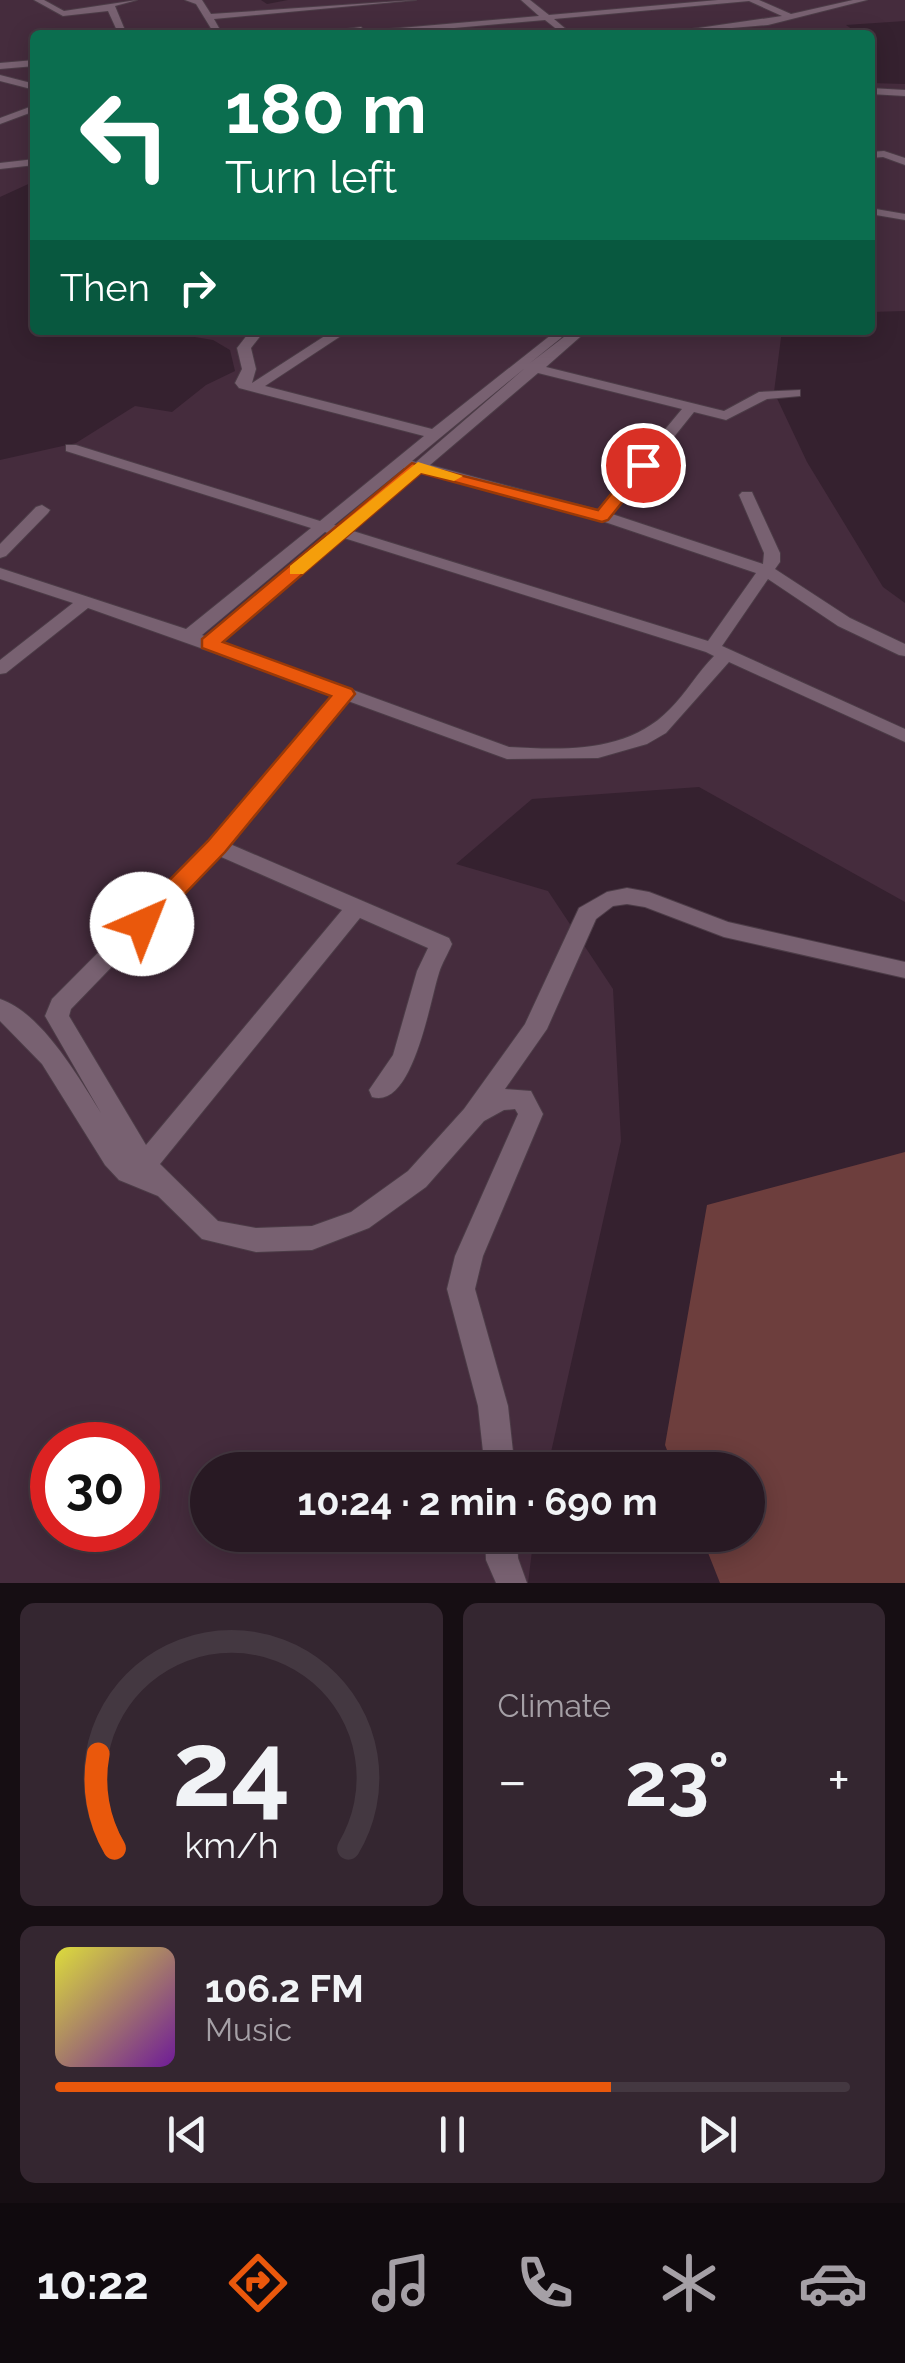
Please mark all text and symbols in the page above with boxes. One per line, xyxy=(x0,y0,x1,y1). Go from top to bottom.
text: 180 m xyxy=(225,67,427,149)
icon: left xyxy=(60,70,190,200)
text: Turn left xyxy=(225,151,397,204)
icon: right xyxy=(170,260,225,315)
text: Then xyxy=(60,265,150,310)
pin xyxy=(601,423,686,508)
icon: arrive xyxy=(616,438,671,493)
position arrow xyxy=(90,872,194,976)
speed limit sign: 30 xyxy=(30,1422,160,1552)
text: 10:24 · 2 min · 690 m xyxy=(297,1479,658,1524)
text: Climate xyxy=(498,1687,611,1724)
text: 24 xyxy=(172,1708,290,1830)
text: 23° xyxy=(625,1735,729,1824)
text: − xyxy=(498,1748,527,1813)
text: + xyxy=(827,1748,850,1813)
text: km/h xyxy=(184,1824,278,1866)
text: 106.2 FM xyxy=(205,1966,364,2011)
text: Music xyxy=(205,2011,292,2048)
icon: previous xyxy=(160,2107,215,2162)
icon: pause xyxy=(425,2107,480,2162)
icon: next xyxy=(690,2107,745,2162)
icon: directions xyxy=(223,2248,293,2318)
icon: music xyxy=(366,2248,436,2318)
icon: phone xyxy=(510,2248,580,2318)
icon: climate xyxy=(654,2248,724,2318)
icon: car xyxy=(798,2248,868,2318)
text: 10:22 xyxy=(37,2257,149,2310)

